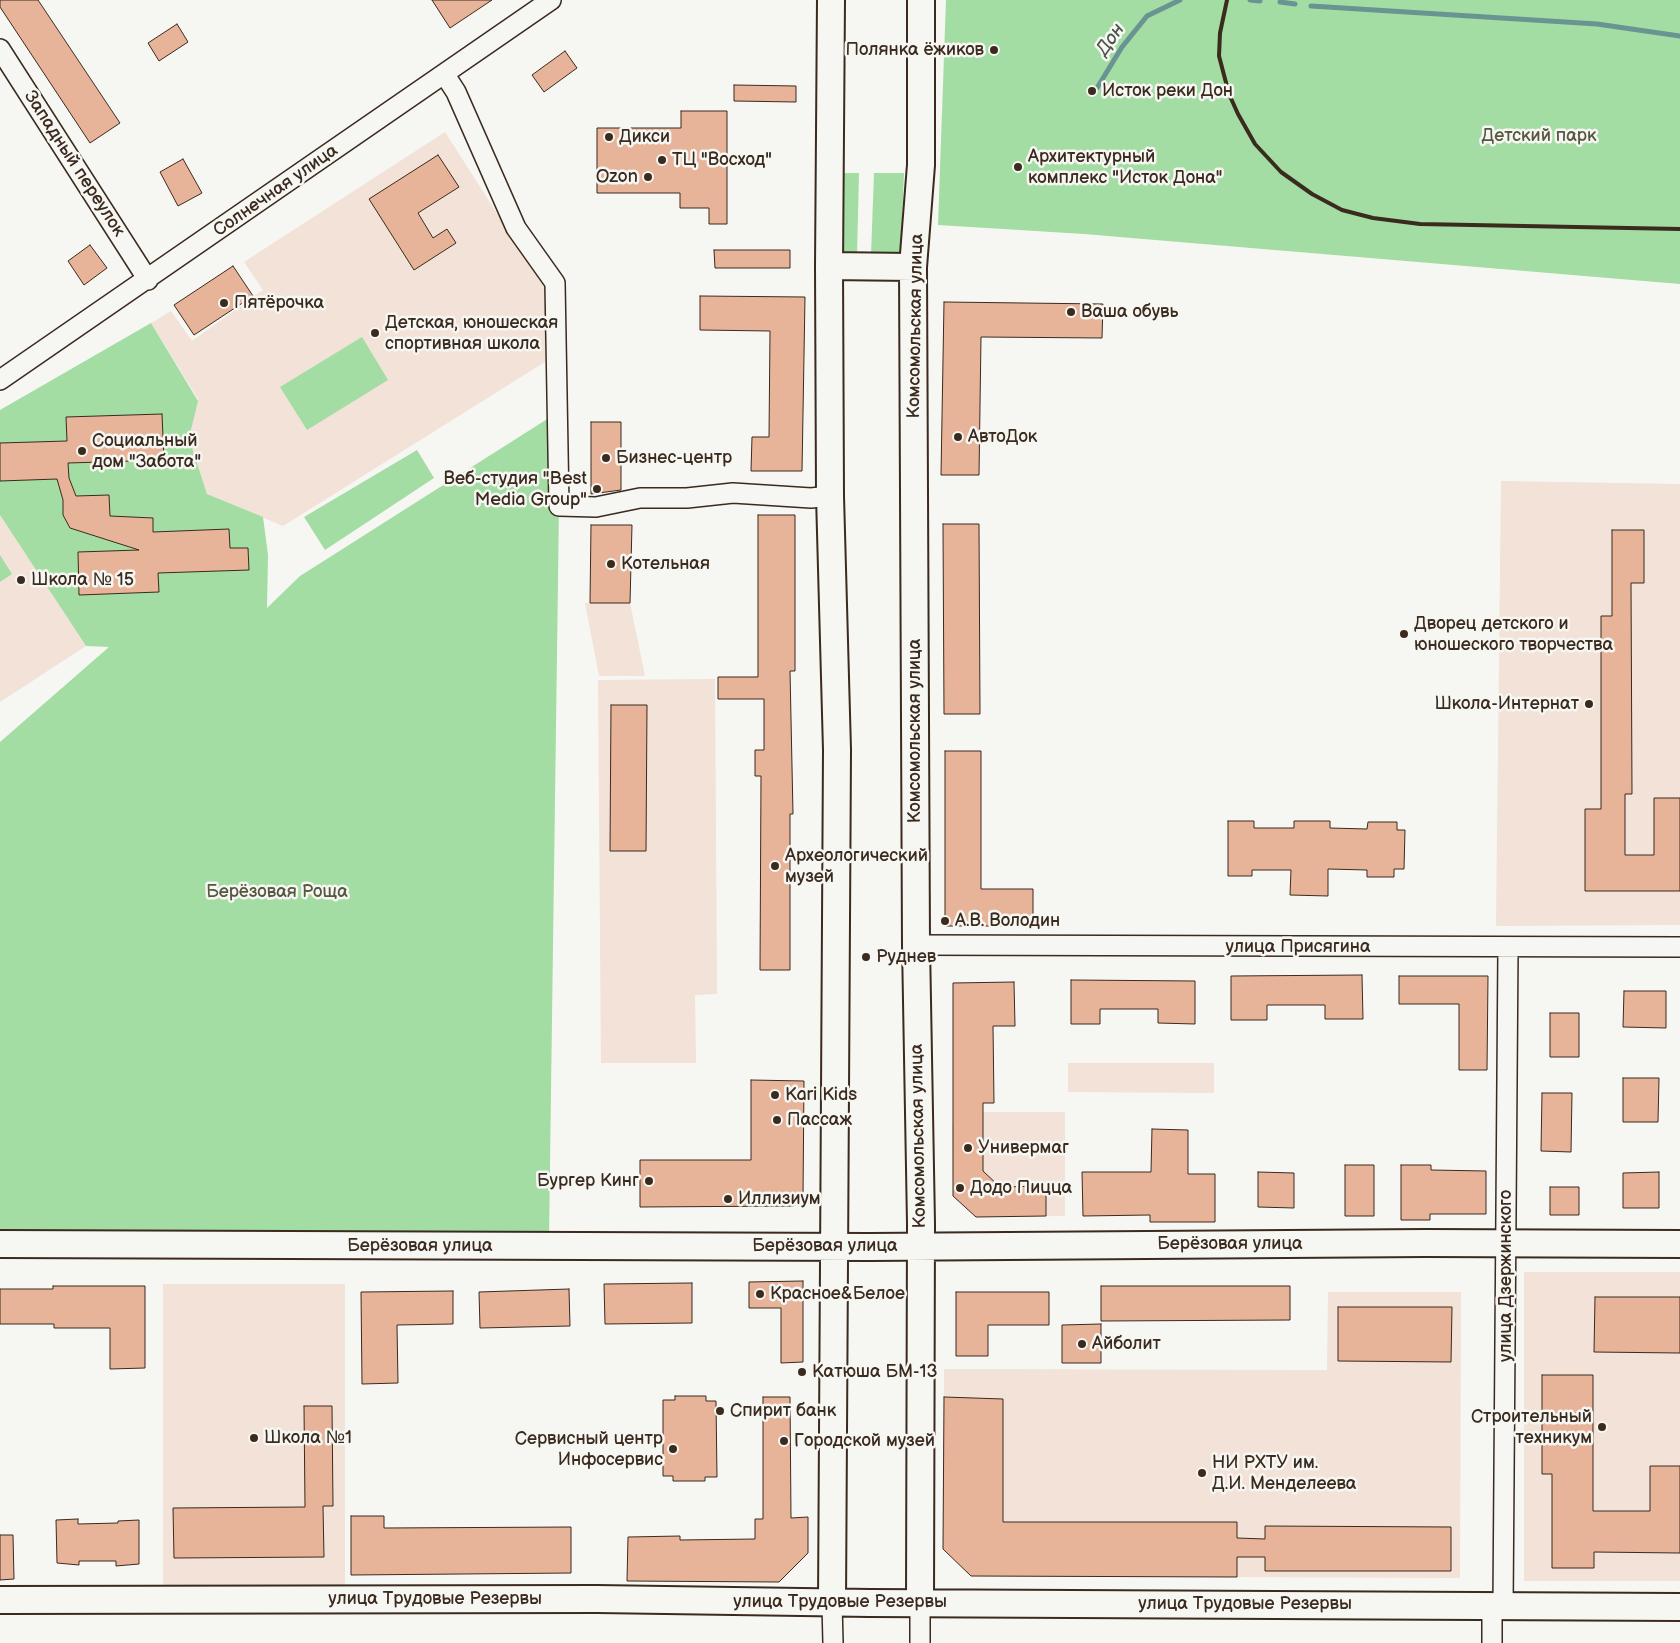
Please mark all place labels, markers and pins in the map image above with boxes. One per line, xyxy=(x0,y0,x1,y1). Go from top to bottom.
place label: Полянка ёжиков xyxy=(846,39,984,61)
marker: Полянка ёжиков xyxy=(988,44,1000,56)
place label: Исток реки Дон xyxy=(1102,80,1233,102)
marker: Исток реки Дон xyxy=(1086,85,1098,97)
place label: Дикси xyxy=(619,126,670,148)
marker: Дикси xyxy=(603,131,615,143)
place label: Архитектурный комплекс "Исток Дона" xyxy=(1028,146,1223,188)
place label: ТЦ "Восход" xyxy=(672,149,772,171)
marker: ТЦ "Восход" xyxy=(656,154,668,166)
marker: Архитектурный комплекс "Исток Дона" xyxy=(1012,161,1024,173)
place label: Ozon xyxy=(596,166,638,188)
marker: Ozon xyxy=(642,171,654,183)
place label: Пятёрочка xyxy=(234,292,324,314)
marker: Пятёрочка xyxy=(218,297,230,309)
place label: Ваша обувь xyxy=(1081,301,1178,323)
marker: Ваша обувь xyxy=(1065,306,1077,318)
place label: Детская, юношеская спортивная школа xyxy=(385,312,558,354)
marker: Детская, юношеская спортивная школа xyxy=(369,327,381,339)
place label: АвтоДок xyxy=(968,426,1037,448)
place label: Социальный дом "Забота" xyxy=(92,430,201,472)
marker: АвтоДок xyxy=(952,431,964,443)
marker: Социальный дом "Забота" xyxy=(76,445,88,457)
place label: Бизнес-центр xyxy=(616,447,732,469)
marker: Бизнес-центр xyxy=(600,452,612,464)
place label: Веб-студия "Best Media Group" xyxy=(444,468,587,510)
marker: Веб-студия "Best Media Group" xyxy=(591,483,603,495)
place label: Котельная xyxy=(621,553,710,575)
marker: Котельная xyxy=(605,558,617,570)
place label: Школа № 15 xyxy=(31,569,134,591)
marker: Школа № 15 xyxy=(15,574,27,586)
place label: Дворец детского и юношеского творчества xyxy=(1414,613,1613,656)
marker: Дворец детского и юношеского творчества xyxy=(1398,628,1410,640)
place label: Школа-Интернат xyxy=(1434,693,1579,715)
marker: Школа-Интернат xyxy=(1583,698,1595,710)
place label: Археологический музей xyxy=(785,845,928,888)
marker: Археологический музей xyxy=(769,860,781,872)
place label: А.В. Володин xyxy=(955,910,1060,932)
marker: А.В. Володин xyxy=(939,915,951,927)
place label: Руднев xyxy=(876,946,936,968)
marker: Руднев xyxy=(860,951,872,963)
place label: Kari Kids xyxy=(785,1084,857,1106)
marker: Kari Kids xyxy=(769,1089,781,1101)
place label: Пассаж xyxy=(787,1109,852,1131)
marker: Пассаж xyxy=(771,1114,783,1126)
place label: Универмаг xyxy=(978,1137,1069,1159)
marker: Универмаг xyxy=(962,1142,974,1154)
place label: Бургер Кинг xyxy=(537,1170,639,1192)
marker: Бургер Кинг xyxy=(643,1175,655,1187)
place label: Додо Пицца xyxy=(970,1177,1072,1199)
marker: Додо Пицца xyxy=(954,1182,966,1194)
place label: Иллизиум xyxy=(738,1188,821,1210)
marker: Иллизиум xyxy=(722,1193,734,1205)
place label: Красное&Белое xyxy=(770,1283,905,1305)
marker: Красное&Белое xyxy=(754,1288,766,1300)
place label: Айболит xyxy=(1092,1333,1161,1355)
marker: Айболит xyxy=(1076,1338,1088,1350)
place label: Катюша БМ-13 xyxy=(812,1361,938,1383)
marker: Катюша БМ-13 xyxy=(796,1366,808,1378)
place label: Спирит банк xyxy=(730,1400,836,1422)
marker: Спирит банк xyxy=(714,1405,726,1417)
place label: Строительный техникум xyxy=(1471,1406,1592,1448)
marker: Строительный техникум xyxy=(1596,1421,1608,1433)
place label: Школа №1 xyxy=(264,1427,352,1449)
place label: Сервисный центр Инфосервис xyxy=(515,1428,663,1470)
place label: Городской музей xyxy=(794,1430,935,1452)
marker: Школа №1 xyxy=(248,1432,260,1444)
marker: Городской музей xyxy=(778,1435,790,1447)
marker: Сервисный центр Инфосервис xyxy=(667,1443,679,1455)
place label: НИ РХТУ им. Д.И. Менделеева xyxy=(1212,1452,1357,1495)
marker: НИ РХТУ им. Д.И. Менделеева xyxy=(1196,1467,1208,1479)

